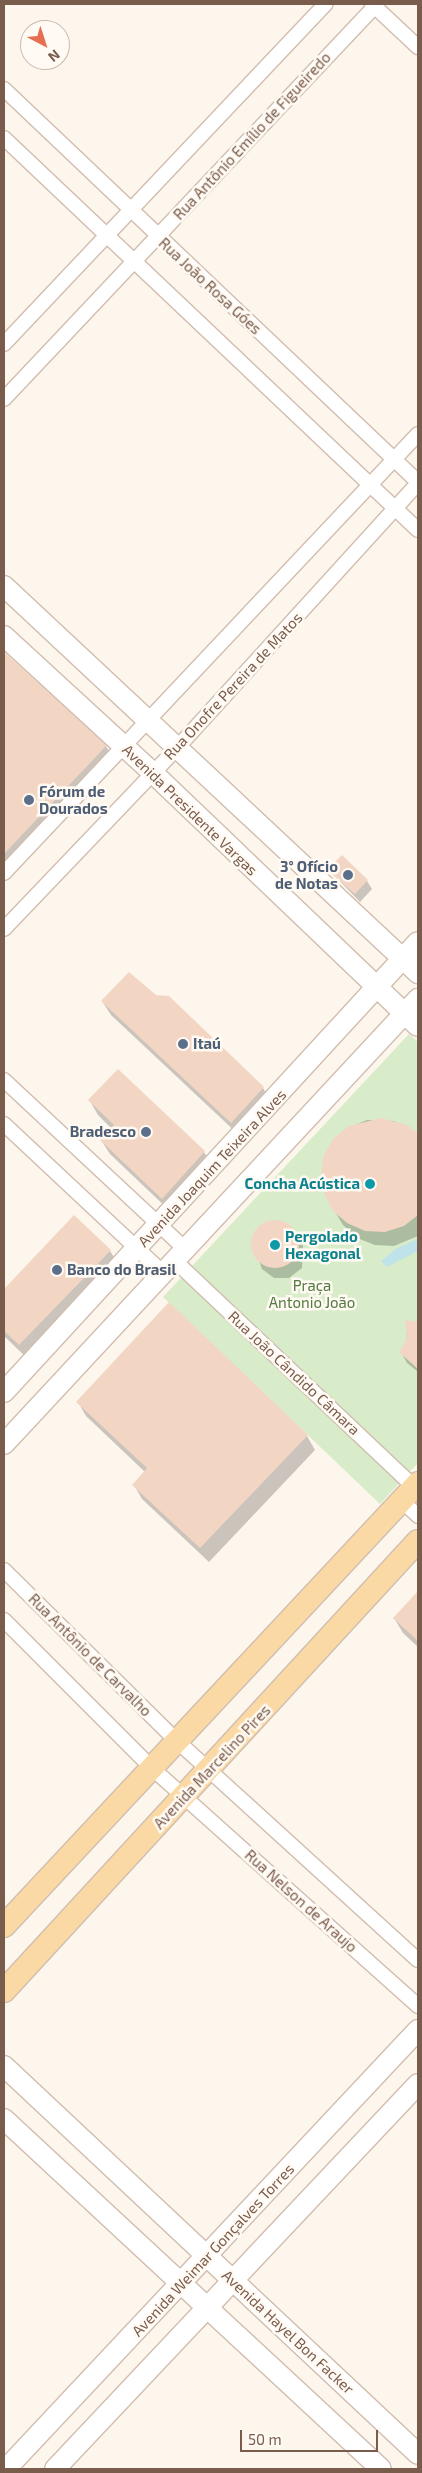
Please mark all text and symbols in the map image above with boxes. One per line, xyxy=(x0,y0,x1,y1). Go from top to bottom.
north arrow xyxy=(20,20,70,70)
text: N xyxy=(45,46,64,66)
street label: Rua Antônio Emílio de Figueiredo xyxy=(169,48,335,224)
street label: Rua João Rosa Góes xyxy=(155,234,265,338)
street label: Rua Onofre Pereira de Matos xyxy=(160,609,306,763)
street label: Avenida Presidente Vargas xyxy=(119,741,261,879)
place label: Fórum de Dourados xyxy=(39,782,108,817)
marker: Fórum de Dourados xyxy=(23,794,35,806)
place label: 3° Ofício de Notas xyxy=(275,857,338,892)
marker: 3° Ofício de Notas xyxy=(342,869,354,881)
place label: Itaú xyxy=(193,1035,221,1053)
marker: Itaú xyxy=(177,1038,189,1050)
street label: Avenida Joaquim Teixeira Alves xyxy=(134,1085,290,1251)
place label: Bradesco xyxy=(70,1123,136,1141)
marker: Bradesco xyxy=(140,1126,152,1138)
place label: Concha Acústica xyxy=(244,1175,360,1193)
marker: Concha Acústica xyxy=(364,1178,376,1190)
place label: Pergolado Hexagonal xyxy=(285,1227,361,1262)
marker: Pergolado Hexagonal xyxy=(269,1239,281,1251)
place label: Banco do Brasil xyxy=(67,1261,176,1279)
marker: Banco do Brasil xyxy=(51,1264,63,1276)
park label: Praça Antonio João xyxy=(269,1276,355,1311)
street label: Rua João Cândido Câmara xyxy=(224,1307,364,1439)
street label: Rua Antônio de Carvalho xyxy=(25,1590,155,1720)
street label: Avenida Marcelino Pires xyxy=(150,1701,274,1833)
street label: Rua Nelson de Araujo xyxy=(241,1846,361,1956)
street label: Avenida Weimar Gonçalves Torres xyxy=(128,2160,298,2340)
street label: Avenida Hayel Bon Facker xyxy=(218,2266,358,2398)
scale bar xyxy=(242,2420,380,2452)
text: 50 m xyxy=(248,2430,282,2448)

